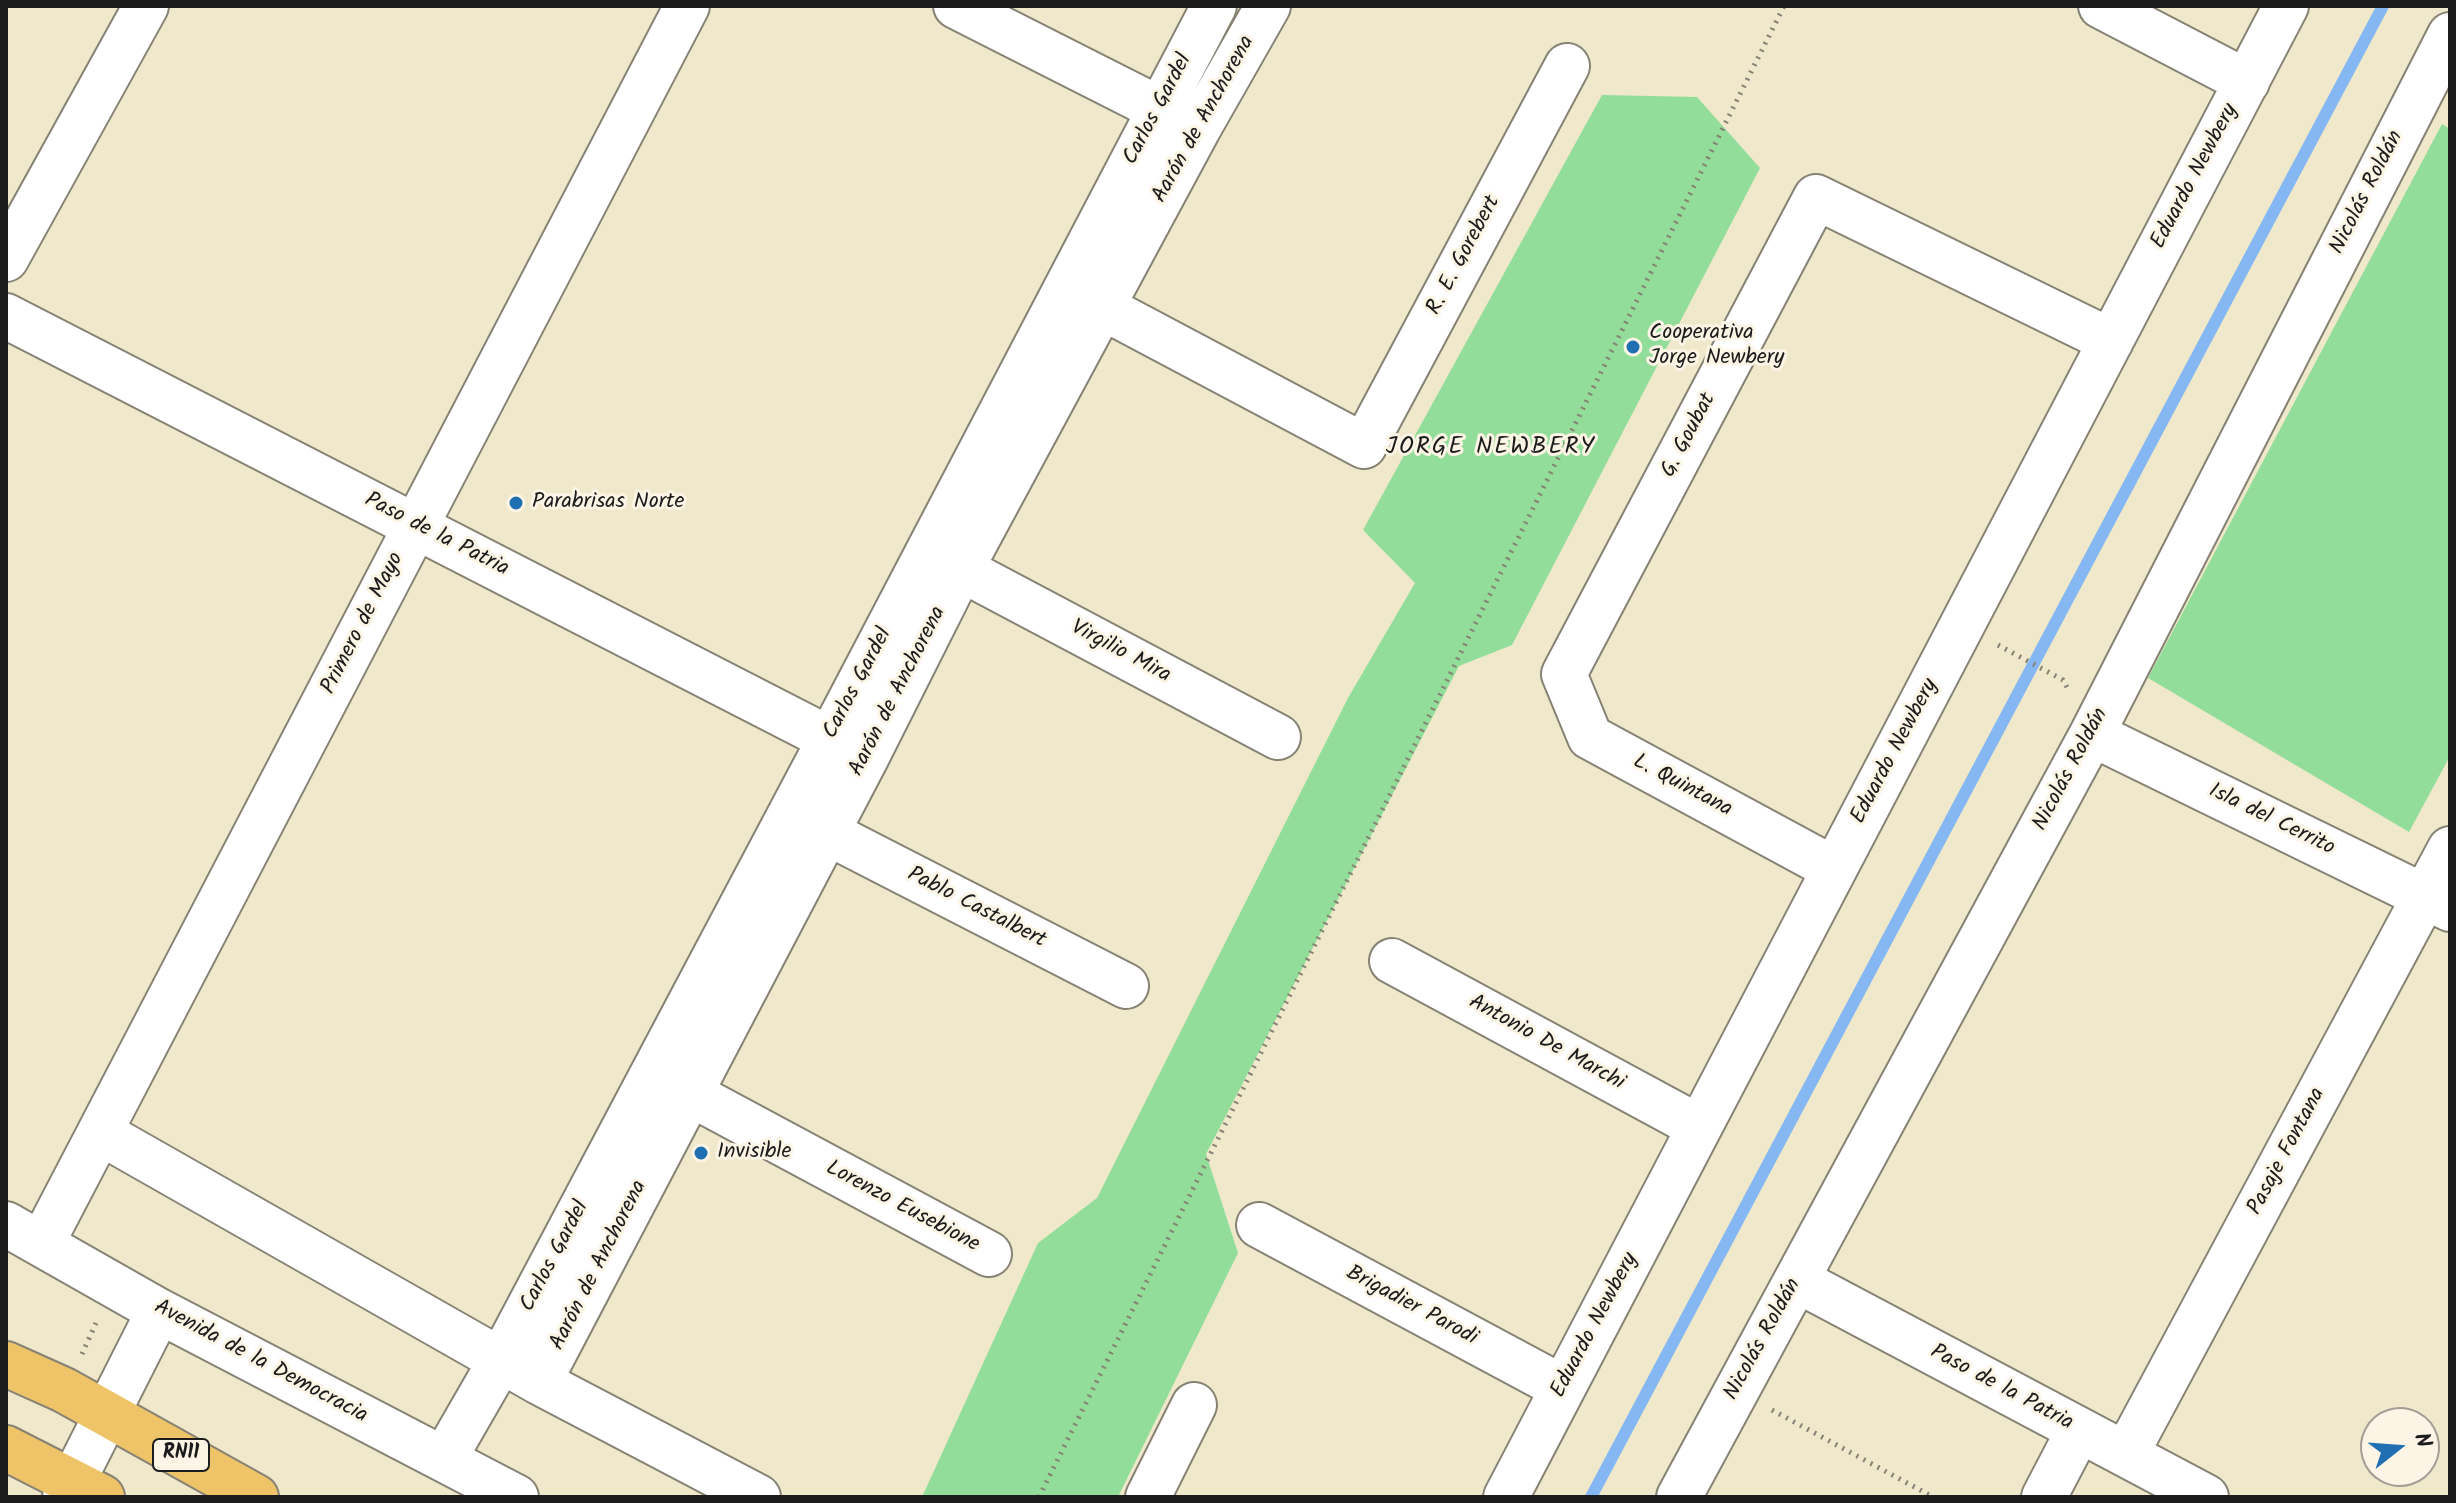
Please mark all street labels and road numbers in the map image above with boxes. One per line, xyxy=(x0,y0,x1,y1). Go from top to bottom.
street label: Aarón de Anchorena xyxy=(1148,32,1262,208)
street label: Carlos Gardel xyxy=(1119,50,1199,170)
street label: Eduardo Newbery xyxy=(2147,100,2245,254)
street label: Nicolás Roldán xyxy=(2326,127,2410,259)
street label: R. E. Gorebert xyxy=(1422,192,1508,320)
street label: G. Goubat xyxy=(1657,389,1723,483)
street label: Paso de la Patria xyxy=(359,488,513,584)
street label: Primero de Mayo xyxy=(317,549,411,699)
street label: Aarón de Anchorena xyxy=(845,603,953,781)
street label: Virgilio Mira xyxy=(1065,616,1175,690)
street label: Carlos Gardel xyxy=(819,624,899,744)
street label: Eduardo Newbery xyxy=(1847,675,1945,829)
street label: Nicolás Roldán xyxy=(2029,704,2115,836)
street label: L. Quintana xyxy=(1628,750,1736,824)
street label: Isla del Cerrito xyxy=(2204,779,2338,863)
street label: Pablo Castalbert xyxy=(902,863,1050,955)
street label: Antonio De Marchi xyxy=(1463,990,1629,1098)
street label: Pasaje Fontana xyxy=(2243,1084,2333,1220)
street label: Lorenzo Eusebione xyxy=(821,1156,983,1260)
street label: Aarón de Anchorena xyxy=(546,1177,654,1355)
street label: Carlos Gardel xyxy=(516,1197,596,1317)
street label: Eduardo Newbery xyxy=(1547,1249,1645,1403)
street label: Brigadier Parodi xyxy=(1341,1261,1481,1353)
street label: Nicolás Roldán xyxy=(1720,1274,1808,1406)
street label: Avenida de la Democracia xyxy=(149,1295,371,1431)
street label: Paso de la Patria xyxy=(1925,1340,2077,1438)
road number: RN11 xyxy=(153,1439,209,1471)

